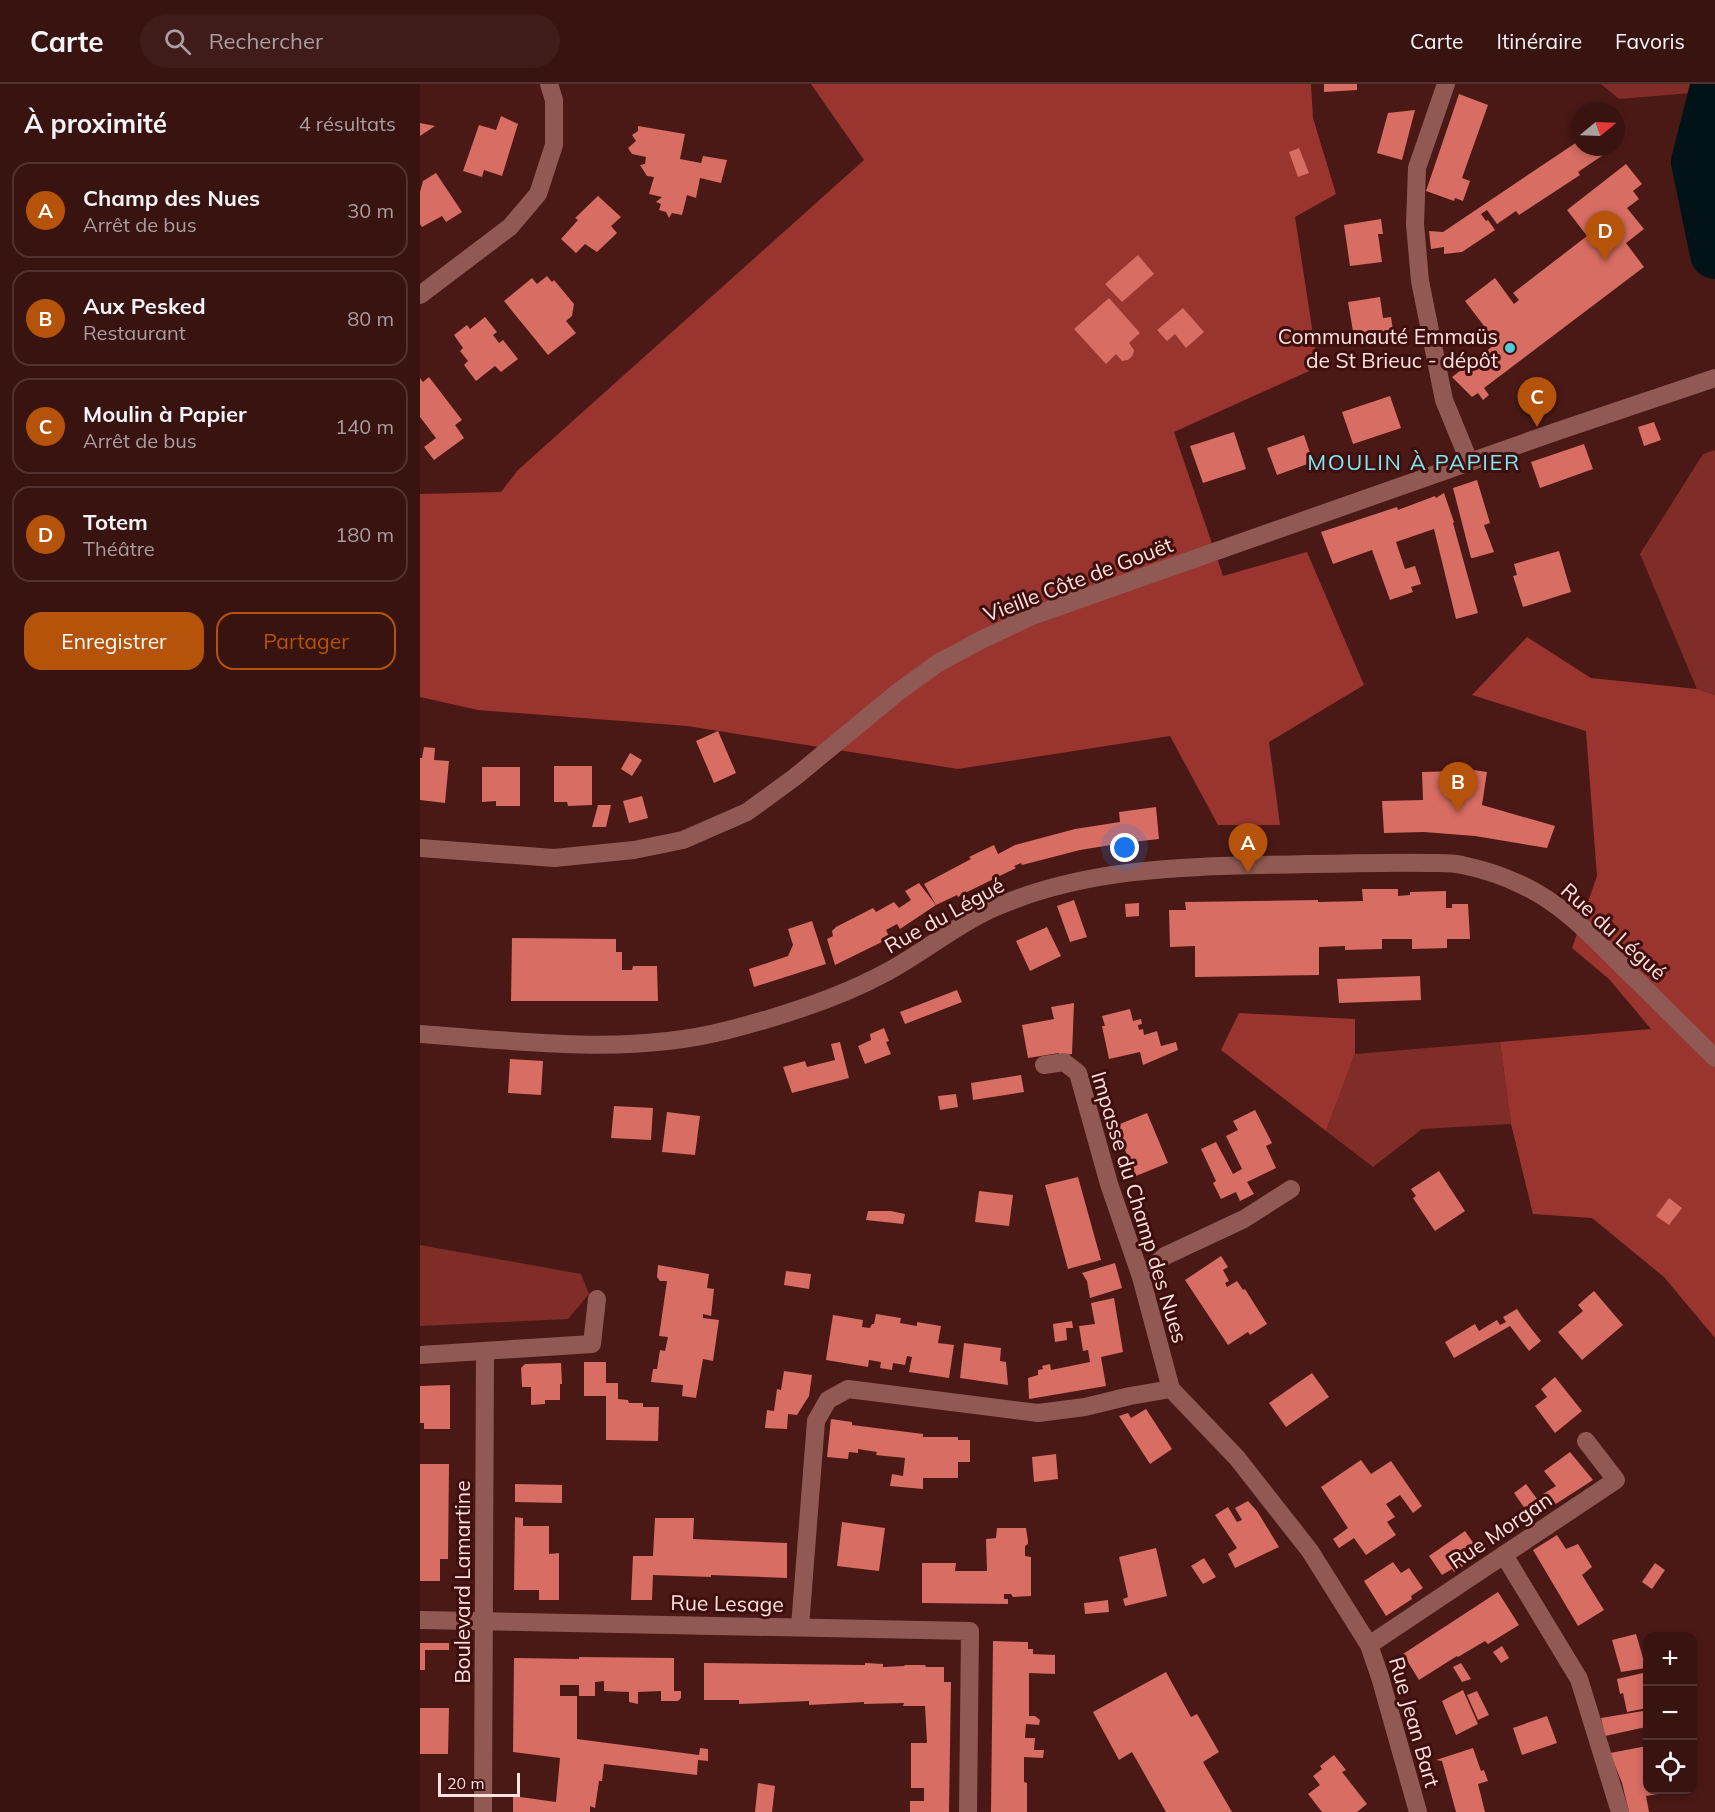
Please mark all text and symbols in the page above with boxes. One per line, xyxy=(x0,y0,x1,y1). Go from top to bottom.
search box xyxy=(140,14,560,68)
text: Carte xyxy=(30,24,104,59)
icon: search xyxy=(161,25,194,58)
text: Rechercher xyxy=(209,27,323,55)
text: Carte xyxy=(1410,28,1464,54)
text: Itinéraire xyxy=(1497,28,1582,54)
text: Favoris xyxy=(1615,28,1685,54)
north arrow xyxy=(1571,102,1625,156)
text: À proximité xyxy=(24,107,167,140)
text: 4 résultats xyxy=(299,111,396,136)
text: Champ des Nues xyxy=(83,184,260,212)
text: A xyxy=(38,198,53,223)
text: 30 m xyxy=(347,198,394,223)
text: Arrêt de bus xyxy=(83,212,197,237)
pin: D xyxy=(1586,212,1624,261)
text: Aux Pesked xyxy=(83,292,206,320)
text: B xyxy=(39,306,52,331)
text: 80 m xyxy=(347,306,394,331)
text: Restaurant xyxy=(83,320,186,345)
place label: Communauté Emmaüs de St Brieuc - dépôt xyxy=(1278,323,1498,373)
marker: Communauté Emmaüs de St Brieuc - dépôt xyxy=(1503,341,1517,355)
pin: C xyxy=(1518,378,1556,427)
text: Moulin à Papier xyxy=(83,400,247,428)
text: C xyxy=(39,414,52,439)
text: 140 m xyxy=(335,414,394,439)
text: Arrêt de bus xyxy=(83,428,197,453)
district label: MOULIN À PAPIER xyxy=(1307,448,1521,476)
text: Totem xyxy=(83,508,148,536)
text: D xyxy=(38,522,53,547)
text: 180 m xyxy=(335,522,394,547)
street label: Vieille Côte de Gouët xyxy=(980,531,1176,627)
text: Théâtre xyxy=(83,536,155,561)
button: Enregistrer xyxy=(24,612,204,670)
button: Partager xyxy=(216,612,396,670)
pin: B xyxy=(1438,762,1478,812)
pin: A xyxy=(1228,824,1268,873)
your location xyxy=(1110,833,1139,862)
street label: Rue du Légué xyxy=(880,871,1008,959)
street label: Rue du Légué xyxy=(1556,877,1672,985)
street label: Impasse du Champ des Nues xyxy=(1086,1068,1194,1346)
street label: Boulevard Lamartine xyxy=(449,1480,475,1684)
street label: Rue Morgan xyxy=(1444,1486,1556,1574)
street label: Rue Lesage xyxy=(670,1589,784,1617)
map controls xyxy=(1643,1632,1697,1794)
button: + xyxy=(1643,1632,1697,1686)
street label: Rue Jean Bart xyxy=(1384,1654,1446,1790)
button: − xyxy=(1643,1686,1697,1740)
button: locate xyxy=(1643,1740,1697,1794)
scale bar xyxy=(438,1770,520,1798)
text: 20 m xyxy=(447,1773,484,1793)

